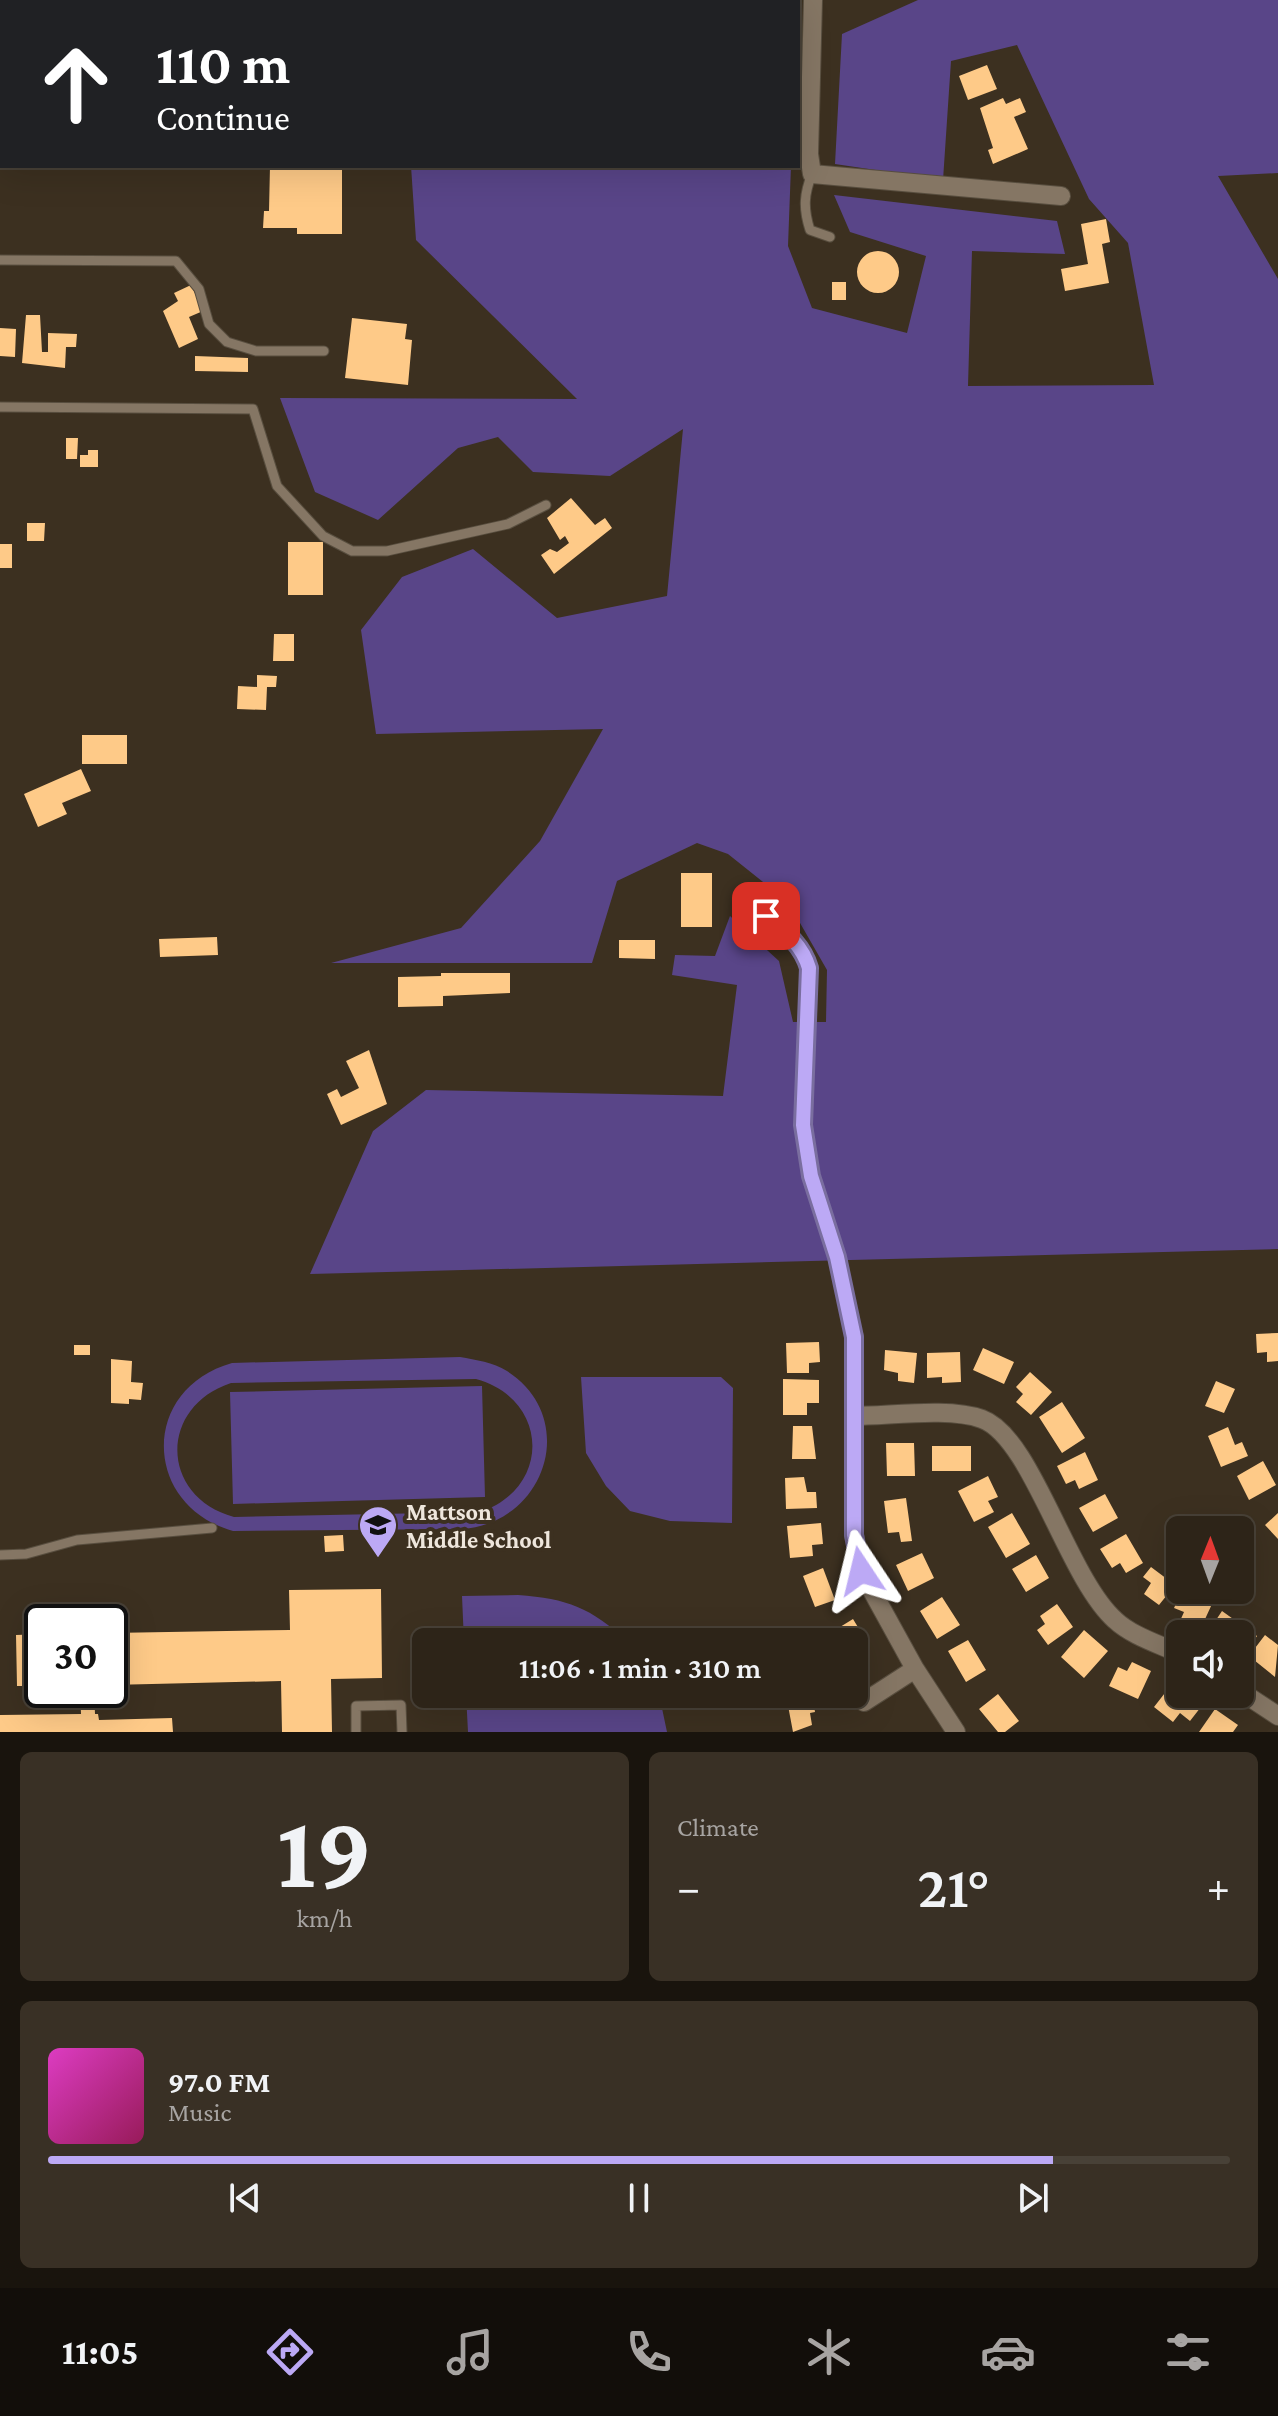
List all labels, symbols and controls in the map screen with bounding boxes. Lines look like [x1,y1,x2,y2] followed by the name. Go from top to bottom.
[24,32,128,136] icon: ahead
[156,33,290,95] text: 110 m
[156,98,290,138] text: Continue
[732,882,800,950] pin
[744,894,788,938] icon: arrive
[406,1498,551,1553] place label: Mattson Middle School
[357,1504,399,1559] school or university icon: Mattson Middle School
[1166,1516,1254,1604] north arrow
[1166,1516,1254,1708] map controls
[819,1529,903,1613] position arrow
[24,1604,128,1708] speed limit sign: 30
[1166,1620,1254,1708] button: sound
[519,1651,761,1684] text: 11:06 · 1 min · 310 m
[277,1794,372,1909] text: 19
[677,1813,759,1842] text: Climate
[917,1853,990,1920] text: 21°
[677,1863,700,1911] text: −
[1207,1863,1230,1911] text: +
[296,1904,353,1933] text: km/h
[168,2065,270,2098] text: 97.0 FM
[168,2098,231,2127] text: Music
[223,2176,267,2220] icon: previous
[617,2176,661,2220] icon: pause
[1011,2176,1055,2220] icon: next
[262,2324,318,2380] icon: directions
[442,2324,498,2380] icon: music
[621,2324,677,2380] icon: phone
[801,2324,857,2380] icon: climate
[980,2324,1036,2380] icon: car
[1160,2324,1216,2380] icon: filters
[62,2332,138,2372] text: 11:05

